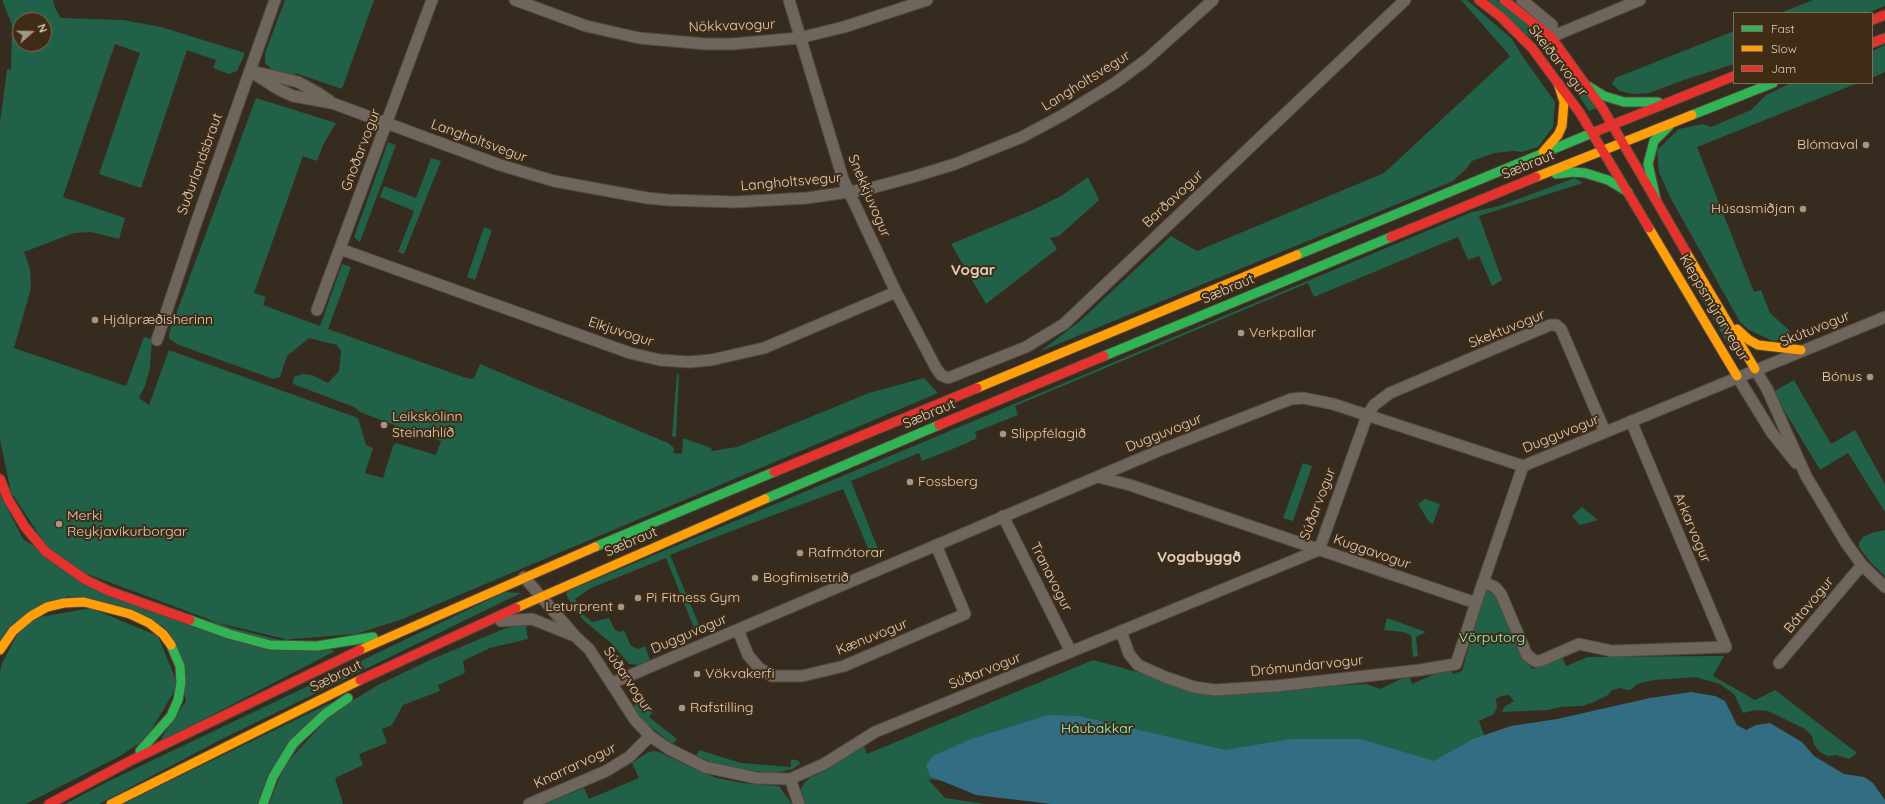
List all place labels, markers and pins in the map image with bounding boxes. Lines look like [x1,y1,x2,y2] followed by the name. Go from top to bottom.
[1797,137,1858,153] place label: Blómaval
[1861,140,1871,150] marker: Blómaval
[1711,201,1795,217] place label: Húsasmiðjan
[1798,204,1808,214] marker: Húsasmiðjan
[103,312,213,328] place label: Hjálpræðisherinn
[90,315,100,325] marker: Hjálpræðisherinn
[1249,325,1316,341] place label: Verkpallar
[1236,328,1246,338] marker: Verkpallar
[1822,369,1862,385] place label: Bónus
[1865,372,1875,382] marker: Bónus
[392,409,463,442] place label: Leikskólinn Steinahlíð
[379,420,389,430] marker: Leikskólinn Steinahlíð
[1011,426,1086,442] place label: Slippfélagið
[998,429,1008,439] marker: Slippfélagið
[918,474,978,490] place label: Fossberg
[905,477,915,487] marker: Fossberg
[67,508,187,540] place label: Merki Reykjavíkurborgar
[54,519,64,529] marker: Merki Reykjavíkurborgar
[808,545,884,561] place label: Rafmótorar
[795,548,805,558] marker: Rafmótorar
[763,570,849,586] place label: Bogfimisetrið
[750,573,760,583] marker: Bogfimisetrið
[646,590,740,606] place label: Pi Fitness Gym
[633,593,643,603] marker: Pi Fitness Gym
[545,599,613,615] place label: Leturprent
[616,602,626,612] marker: Leturprent
[705,666,775,682] place label: Vökvakerfi
[692,669,702,679] marker: Vökvakerfi
[690,700,754,716] place label: Rafstilling
[677,703,687,713] marker: Rafstilling

